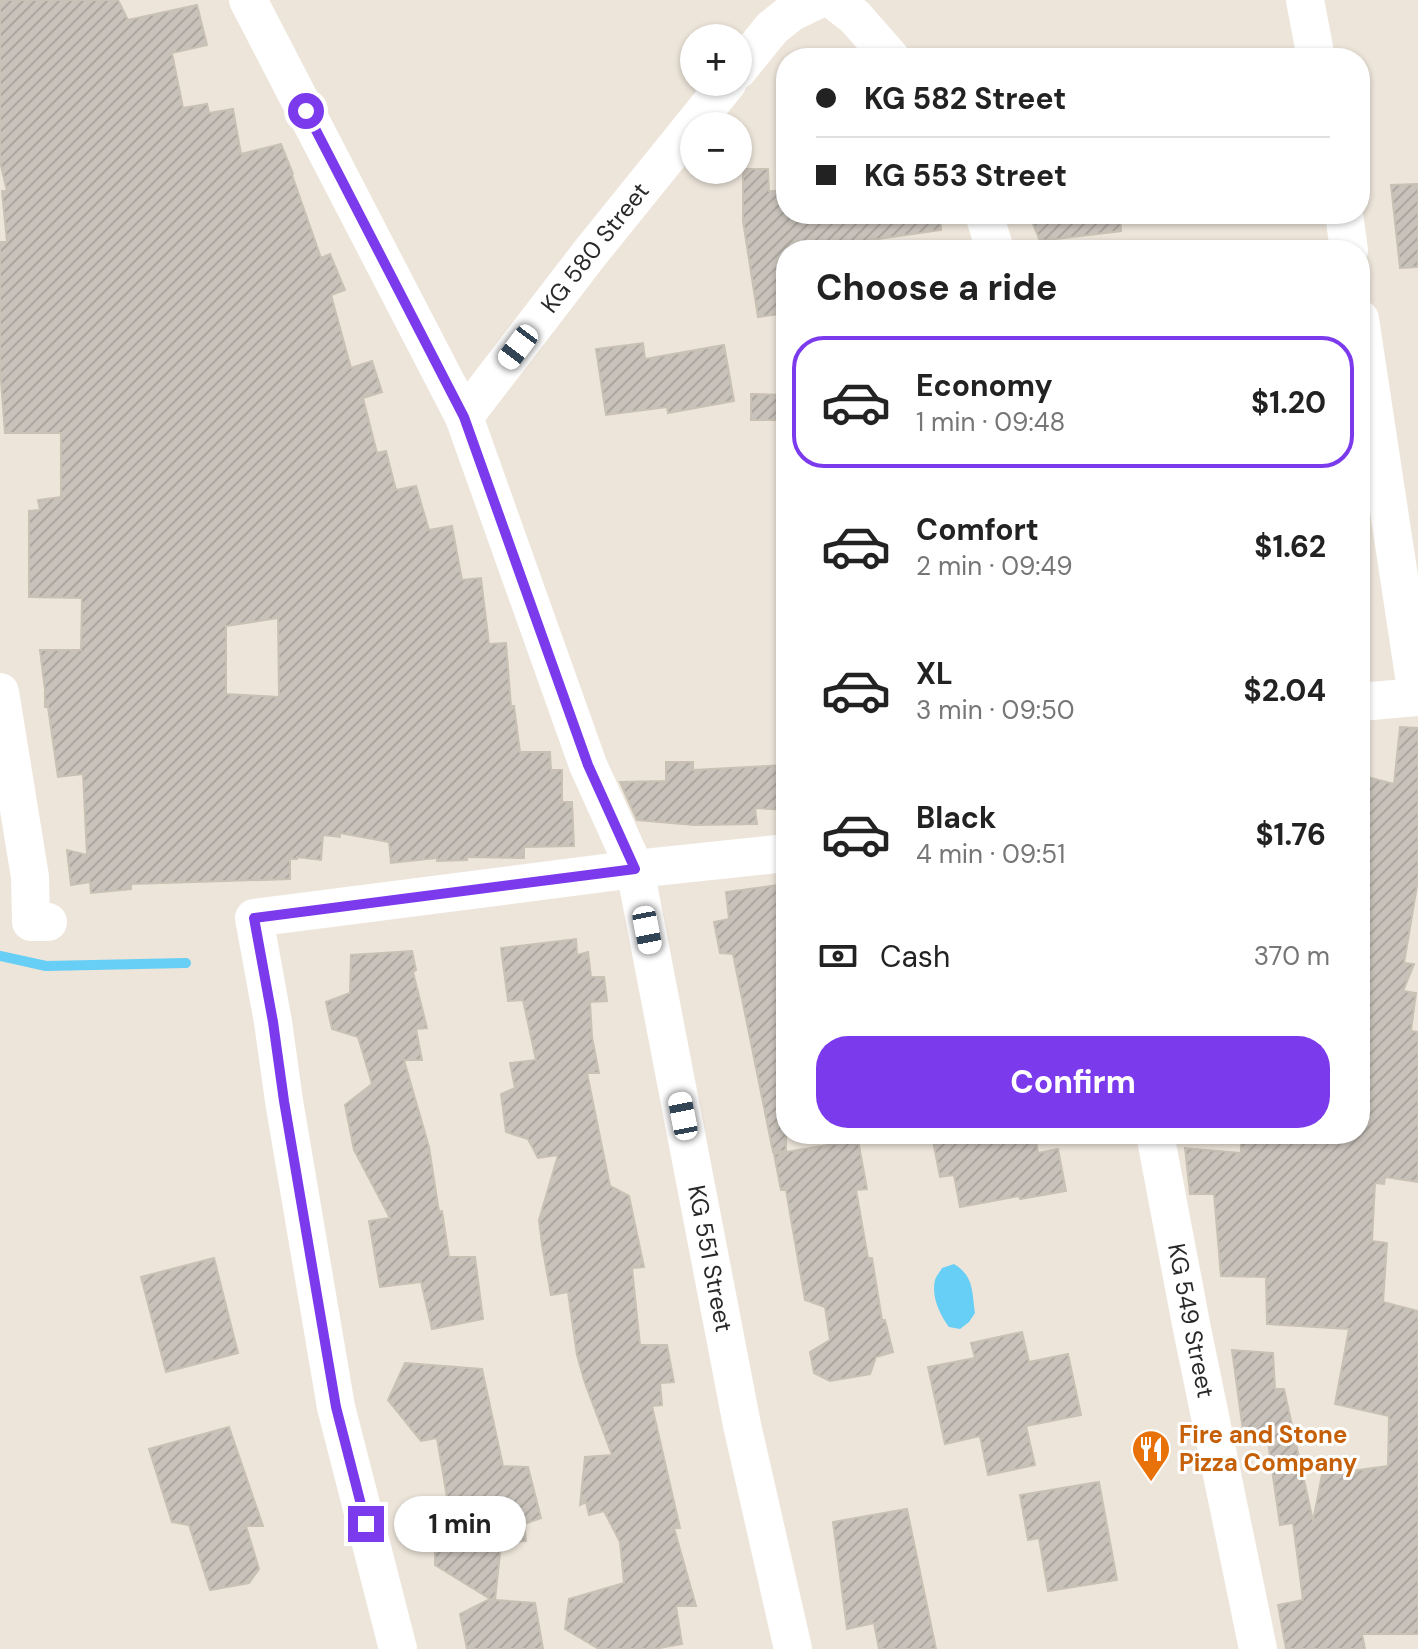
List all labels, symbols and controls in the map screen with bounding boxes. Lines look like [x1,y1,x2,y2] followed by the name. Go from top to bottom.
[680,24,752,184] map controls
[680,24,752,96] button: +
[864,79,1066,118] text: KG 582 Street
[288,93,324,129] route start
[680,112,752,184] button: −
[864,156,1067,195] text: KG 553 Street
[534,176,656,319] street label: KG 580 Street
[816,264,1057,311] text: Choose a ride
[494,321,542,373] car
[820,366,892,438] icon: car
[916,366,1053,405] text: Economy
[1251,383,1326,422] text: $1.20
[916,405,1065,439] text: 1 min · 09:48
[820,510,892,582] icon: car
[916,510,1039,549] text: Comfort
[1254,527,1326,566] text: $1.62
[916,549,1073,583] text: 2 min · 09:49
[820,654,892,726] icon: car
[916,654,953,693] text: XL
[1244,671,1326,710] text: $2.04
[916,693,1075,727] text: 3 min · 09:50
[820,798,892,870] icon: car
[916,798,996,837] text: Black
[1255,815,1326,854] text: $1.76
[916,837,1065,871] text: 4 min · 09:51
[631,904,663,956] car
[816,934,860,978] icon: cash
[880,937,950,976] text: Cash
[1254,939,1330,973] text: 370 m
[816,1036,1330,1128] button: Confirm
[667,1090,699,1142] car
[681,1183,740,1335] street label: KG 551 Street
[1161,1241,1222,1400] street label: KG 549 Street
[1179,1419,1358,1478] place label: Fire and Stone Pizza Company
[1130,1428,1172,1483] restaurant icon: Fire and Stone Pizza Company
[394,1496,526,1552] callout: 1 min
[348,1506,384,1542] route end
[428,1507,492,1541] text: 1 min

